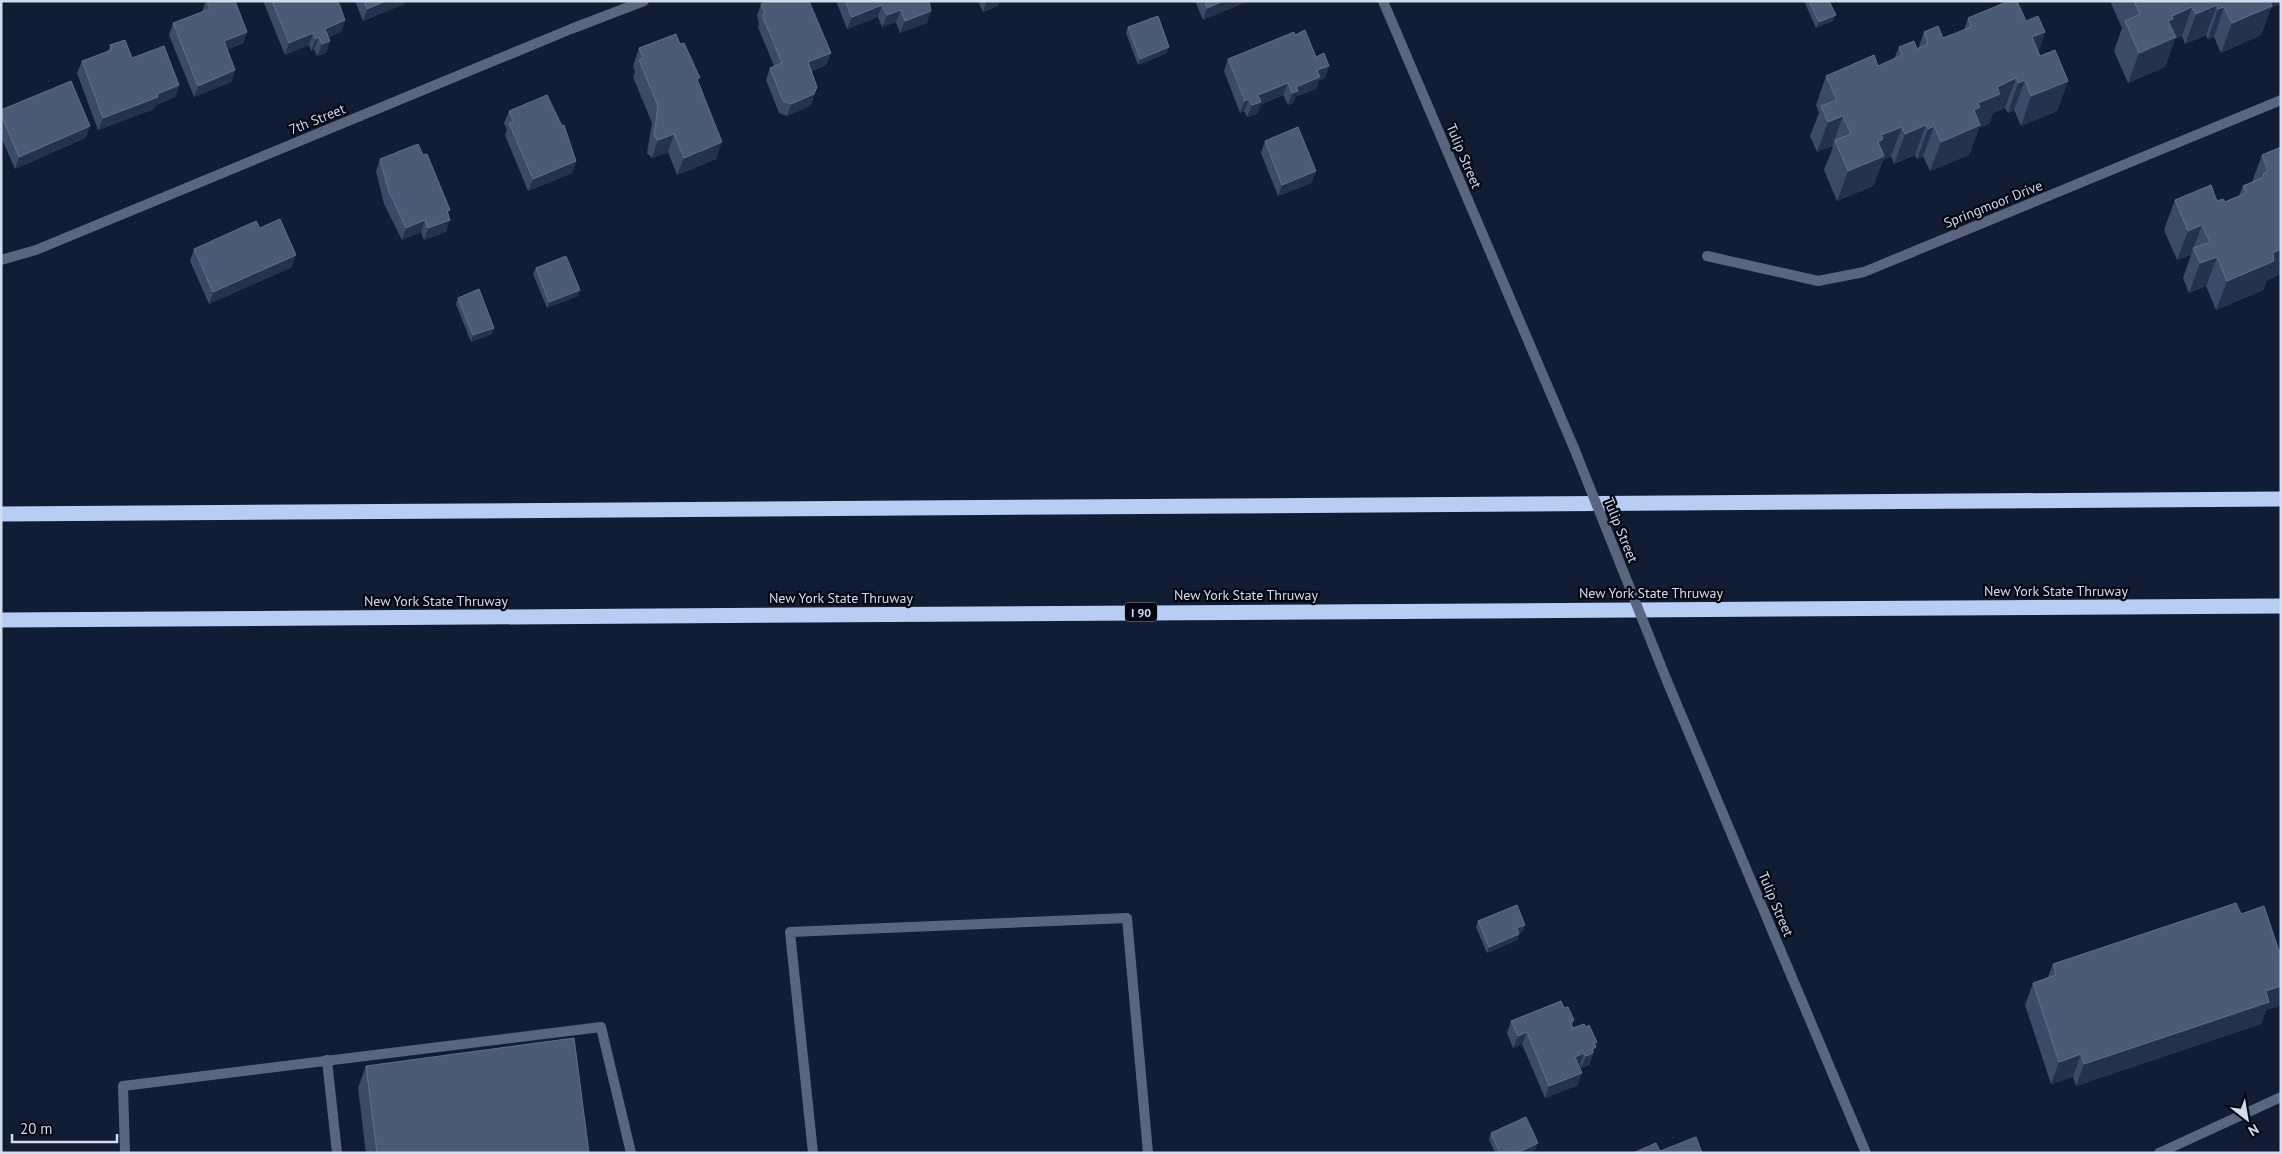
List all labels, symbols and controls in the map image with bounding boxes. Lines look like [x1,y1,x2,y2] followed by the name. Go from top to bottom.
[286,99,348,138] street label: 7th Street
[1442,121,1486,191] street label: Tulip Street
[1941,176,2045,232] street label: Springmoor Drive
[1600,495,1642,565] street label: Tulip Street
[1984,582,2129,600] street label: New York State Thruway
[1579,584,1724,602] street label: New York State Thruway
[1174,586,1319,604] street label: New York State Thruway
[769,589,914,607] street label: New York State Thruway
[364,592,509,610] street label: New York State Thruway
[1125,602,1157,622] road number: I 90
[1754,869,1798,939] street label: Tulip Street
[2222,1094,2272,1144] north arrow
[12,1112,118,1144] scale bar
[20,1119,53,1138] text: 20 m
[2245,1120,2262,1140] text: N

